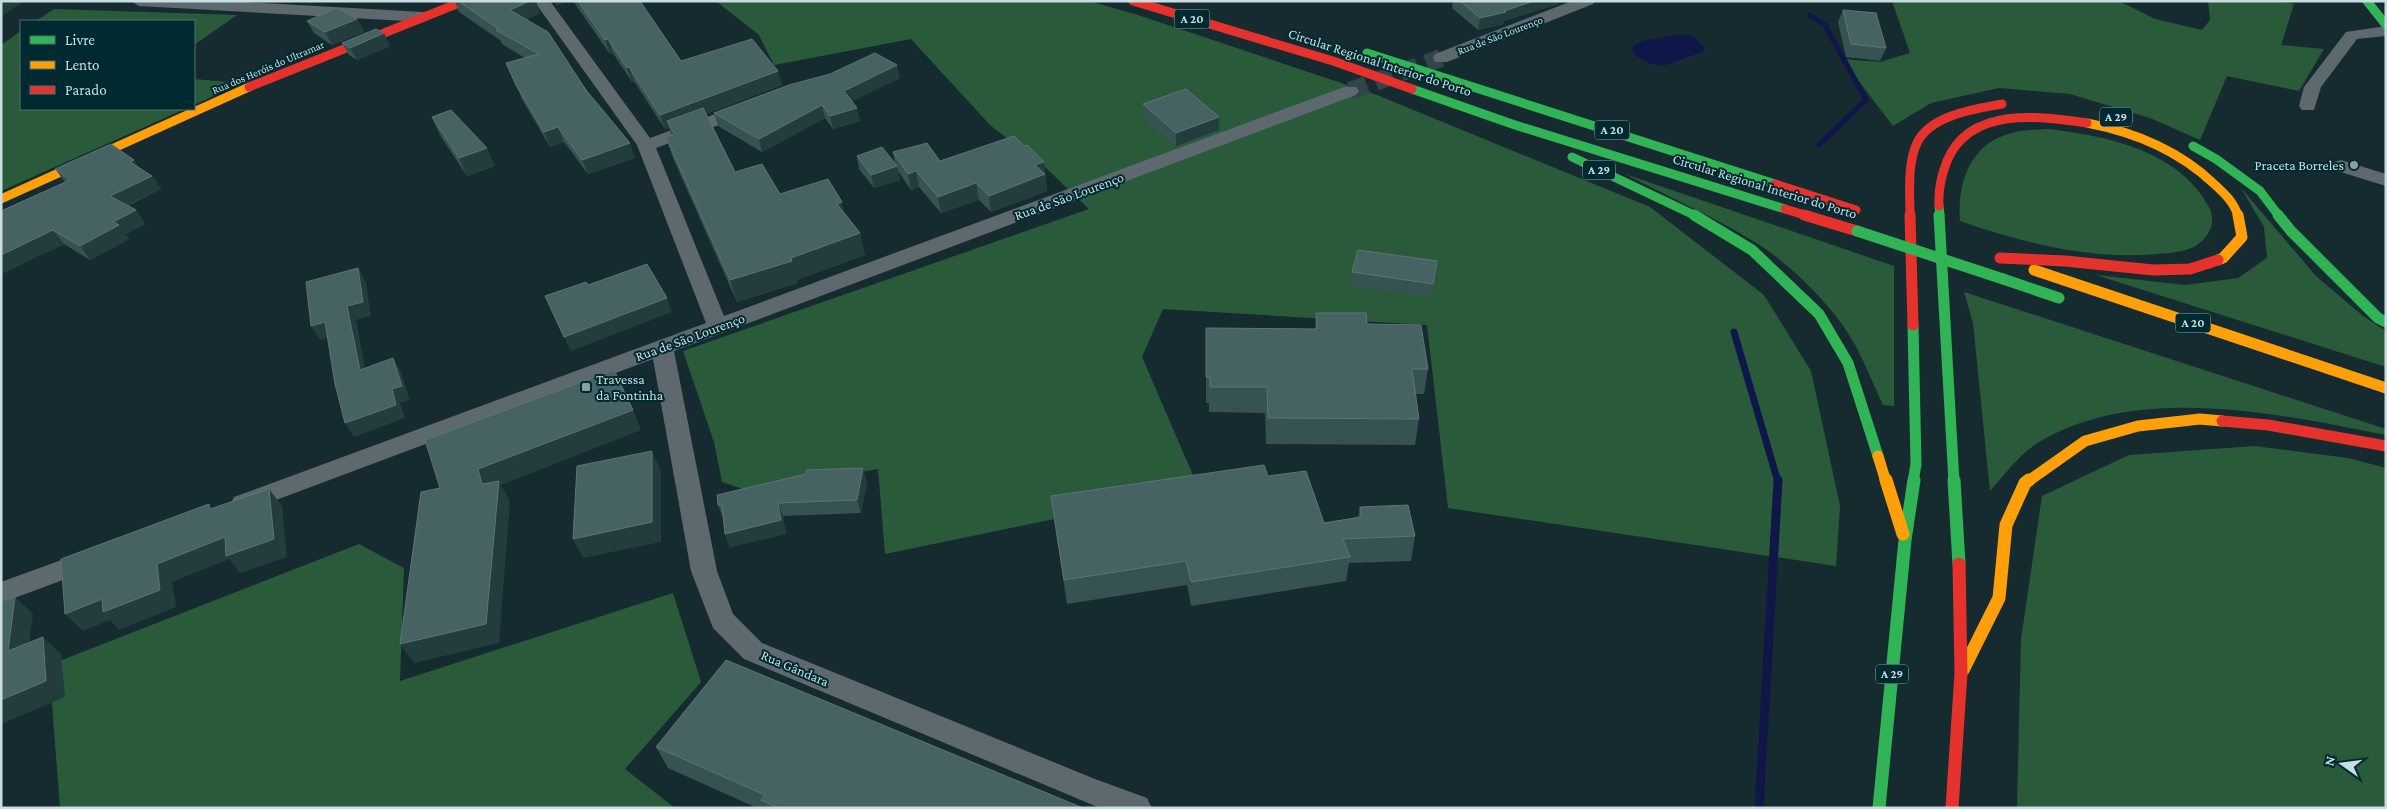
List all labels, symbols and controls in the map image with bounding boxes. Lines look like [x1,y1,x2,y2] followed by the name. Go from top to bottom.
[1174,10,1210,28] road number: A 20
[1456,13,1545,58] street label: Rua de São Lourenço
[20,20,195,110] legend
[1286,25,1474,99] street label: Circular Regional Interior do Porto
[65,32,95,48] text: Livre
[210,38,326,96] street label: Rua dos Heróis do Ultramar
[65,57,99,73] text: Lento
[65,82,107,98] text: Parado
[2100,108,2132,126] road number: A 29
[1594,120,1630,140] road number: A 20
[1671,150,1859,222] street label: Circular Regional Interior do Porto
[2254,157,2344,173] place label: Praceta Borreles
[2348,159,2360,171] marker: Praceta Borreles
[1583,160,1615,180] road number: A 29
[1012,169,1126,223] street label: Rua de São Lourenço
[633,310,747,364] street label: Rua de São Lourenço
[2176,314,2210,332] road number: A 20
[596,371,664,403] place label: Travessa da Fontinha
[580,381,592,393] marker: Travessa da Fontinha
[759,647,832,690] street label: Rua Gândara
[1876,664,1908,684] road number: A 29
[2317,739,2367,789] north arrow
[2320,754,2338,767] text: N

